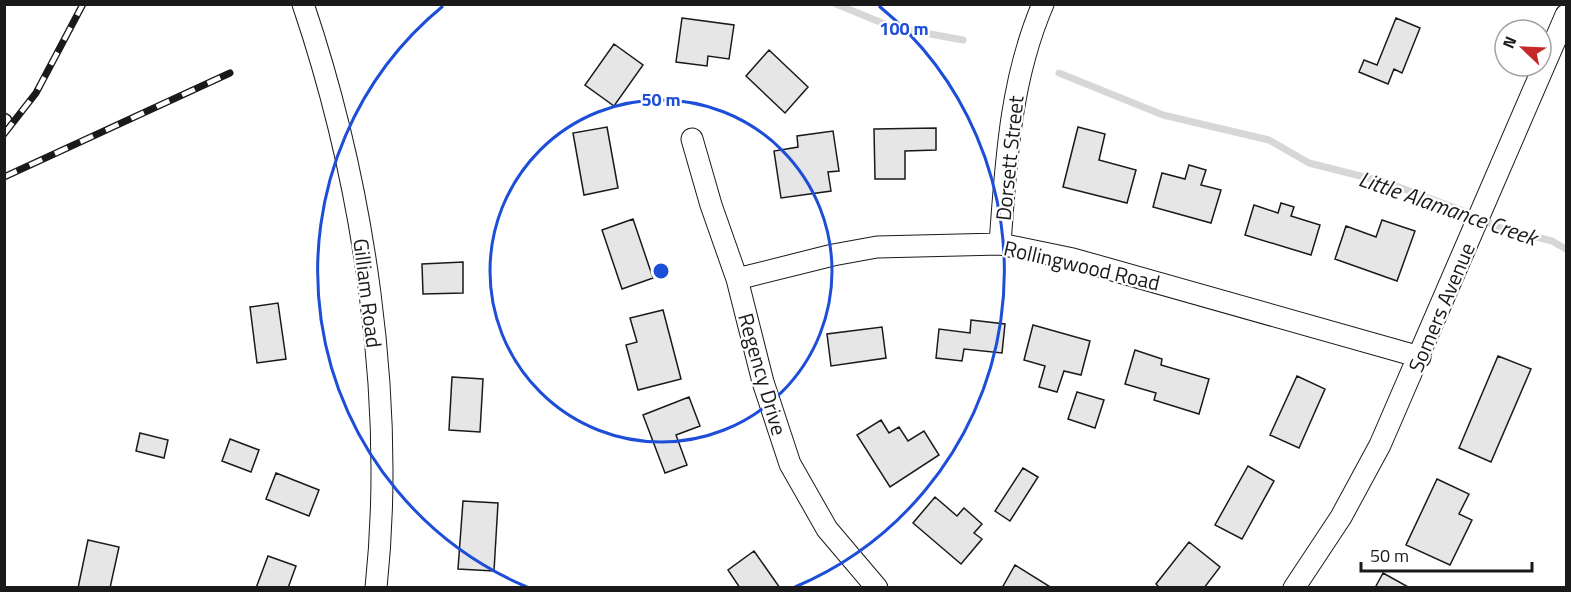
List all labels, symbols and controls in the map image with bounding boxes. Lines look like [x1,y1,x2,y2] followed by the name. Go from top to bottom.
[879,15,929,42] text: 100 m
[1493,18,1553,78] north arrow
[1496,32,1522,52] text: N
[641,86,681,113] text: 50 m
[987,93,1032,222] street label: Dorsett Street
[1354,162,1544,255] water label: Little Alamance Creek
[1001,231,1163,299] street label: Rollingwood Road
[345,236,391,350] street label: Gilliam Road
[1399,237,1483,377] street label: Somers Avenue
[651,261,671,281] centre of rings
[730,309,796,439] street label: Regency Drive
[1361,535,1532,573] scale bar
[1370,542,1409,569] text: 50 m

